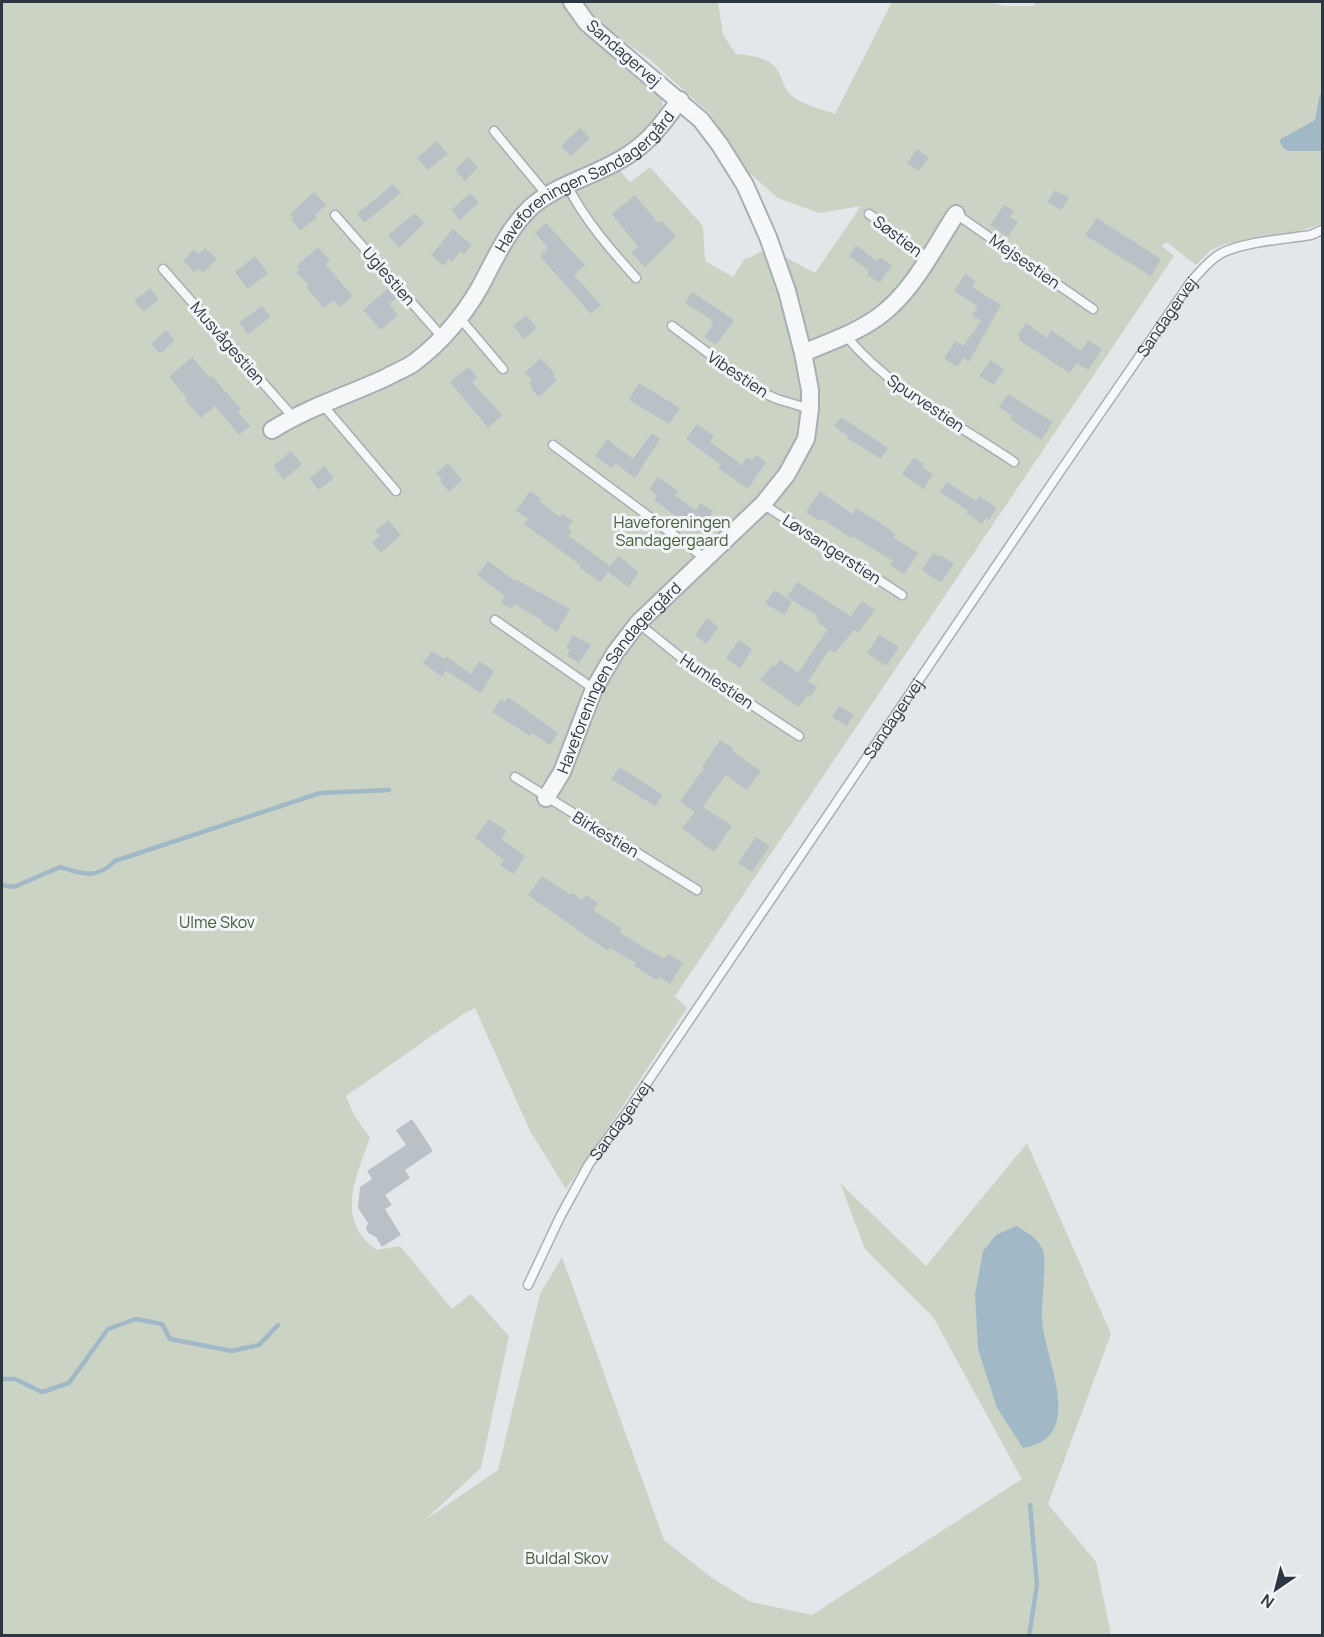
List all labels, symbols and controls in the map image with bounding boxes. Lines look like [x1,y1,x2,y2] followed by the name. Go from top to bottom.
[582,14,666,92] street label: Sandagervej
[490,106,679,256] street label: Haveforeningen Sandagergård
[869,210,927,262] street label: Søstien
[985,229,1065,293] street label: Mejsestien
[357,242,421,310] street label: Uglestien
[1131,272,1202,361] street label: Sandagervej
[186,297,270,389] street label: Musvågestien
[703,346,773,402] street label: Vibestien
[883,369,969,437] street label: Spurvestien
[778,509,886,589] street label: Løvsangerstien
[613,511,731,551] park label: Haveforeningen Sandagergaard
[551,577,686,777] street label: Haveforeningen Sandagergård
[676,648,758,714] street label: Humlestien
[858,674,928,763] street label: Sandagervej
[569,806,643,862] street label: Birkestien
[179,911,255,933] park label: Ulme Skov
[584,1077,656,1165] street label: Sandagervej
[525,1547,609,1569] park label: Buldal Skov
[1246,1559,1306,1619] north arrow
[1256,1589,1278,1614] text: N

